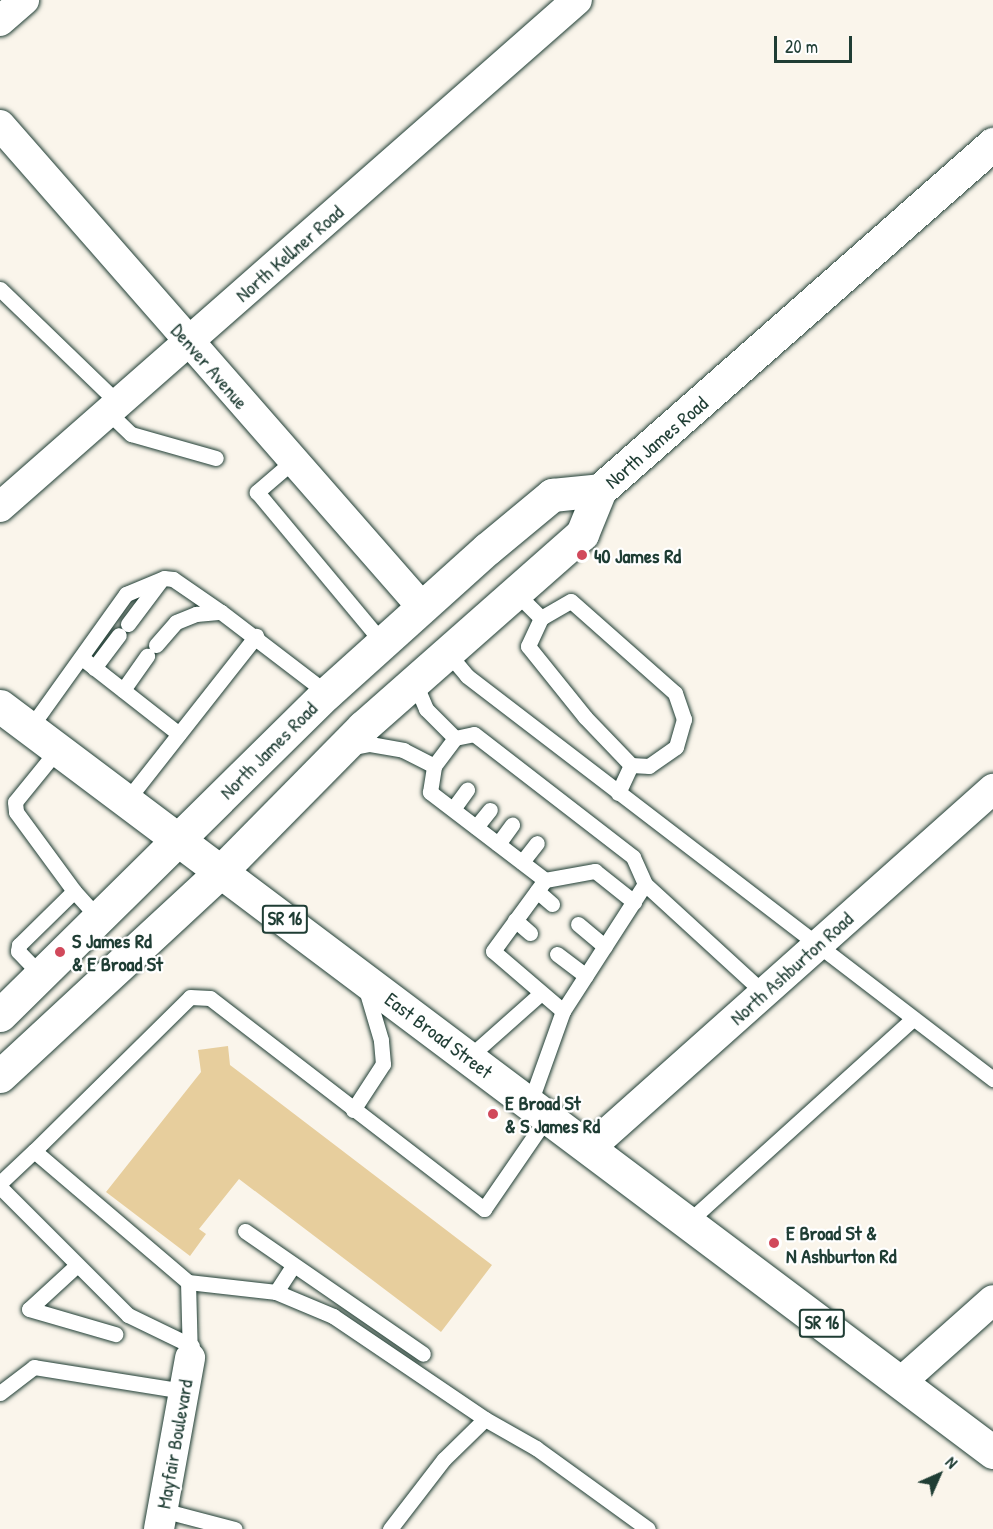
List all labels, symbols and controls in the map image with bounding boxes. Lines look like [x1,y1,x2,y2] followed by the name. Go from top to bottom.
[777,24,855,62] scale bar
[785,34,818,59] text: 20 m
[230,200,348,306] street label: North Kellner Road
[166,318,254,414] street label: Denver Avenue
[600,391,712,493] street label: North James Road
[594,543,681,567] place label: 40 James Rd
[575,548,589,562] marker: 40 James Rd
[214,696,322,804] street label: North James Road
[261,904,309,934] road number: SR 16
[724,906,858,1030] street label: North Ashburton Road
[72,928,163,975] place label: S James Rd & E Broad St
[53,945,67,959] marker: S James Rd & E Broad St
[380,987,498,1083] street label: East Broad Street
[505,1090,600,1137] place label: E Broad St & S James Rd
[486,1107,500,1121] marker: E Broad St & S James Rd
[786,1220,896,1267] place label: E Broad St & N Ashburton Rd
[767,1236,781,1250] marker: E Broad St & N Ashburton Rd
[798,1308,846,1338] road number: SR 16
[151,1378,197,1510] street label: Mayfair Boulevard
[909,1445,969,1505] north arrow
[941,1451,963,1473] text: N

